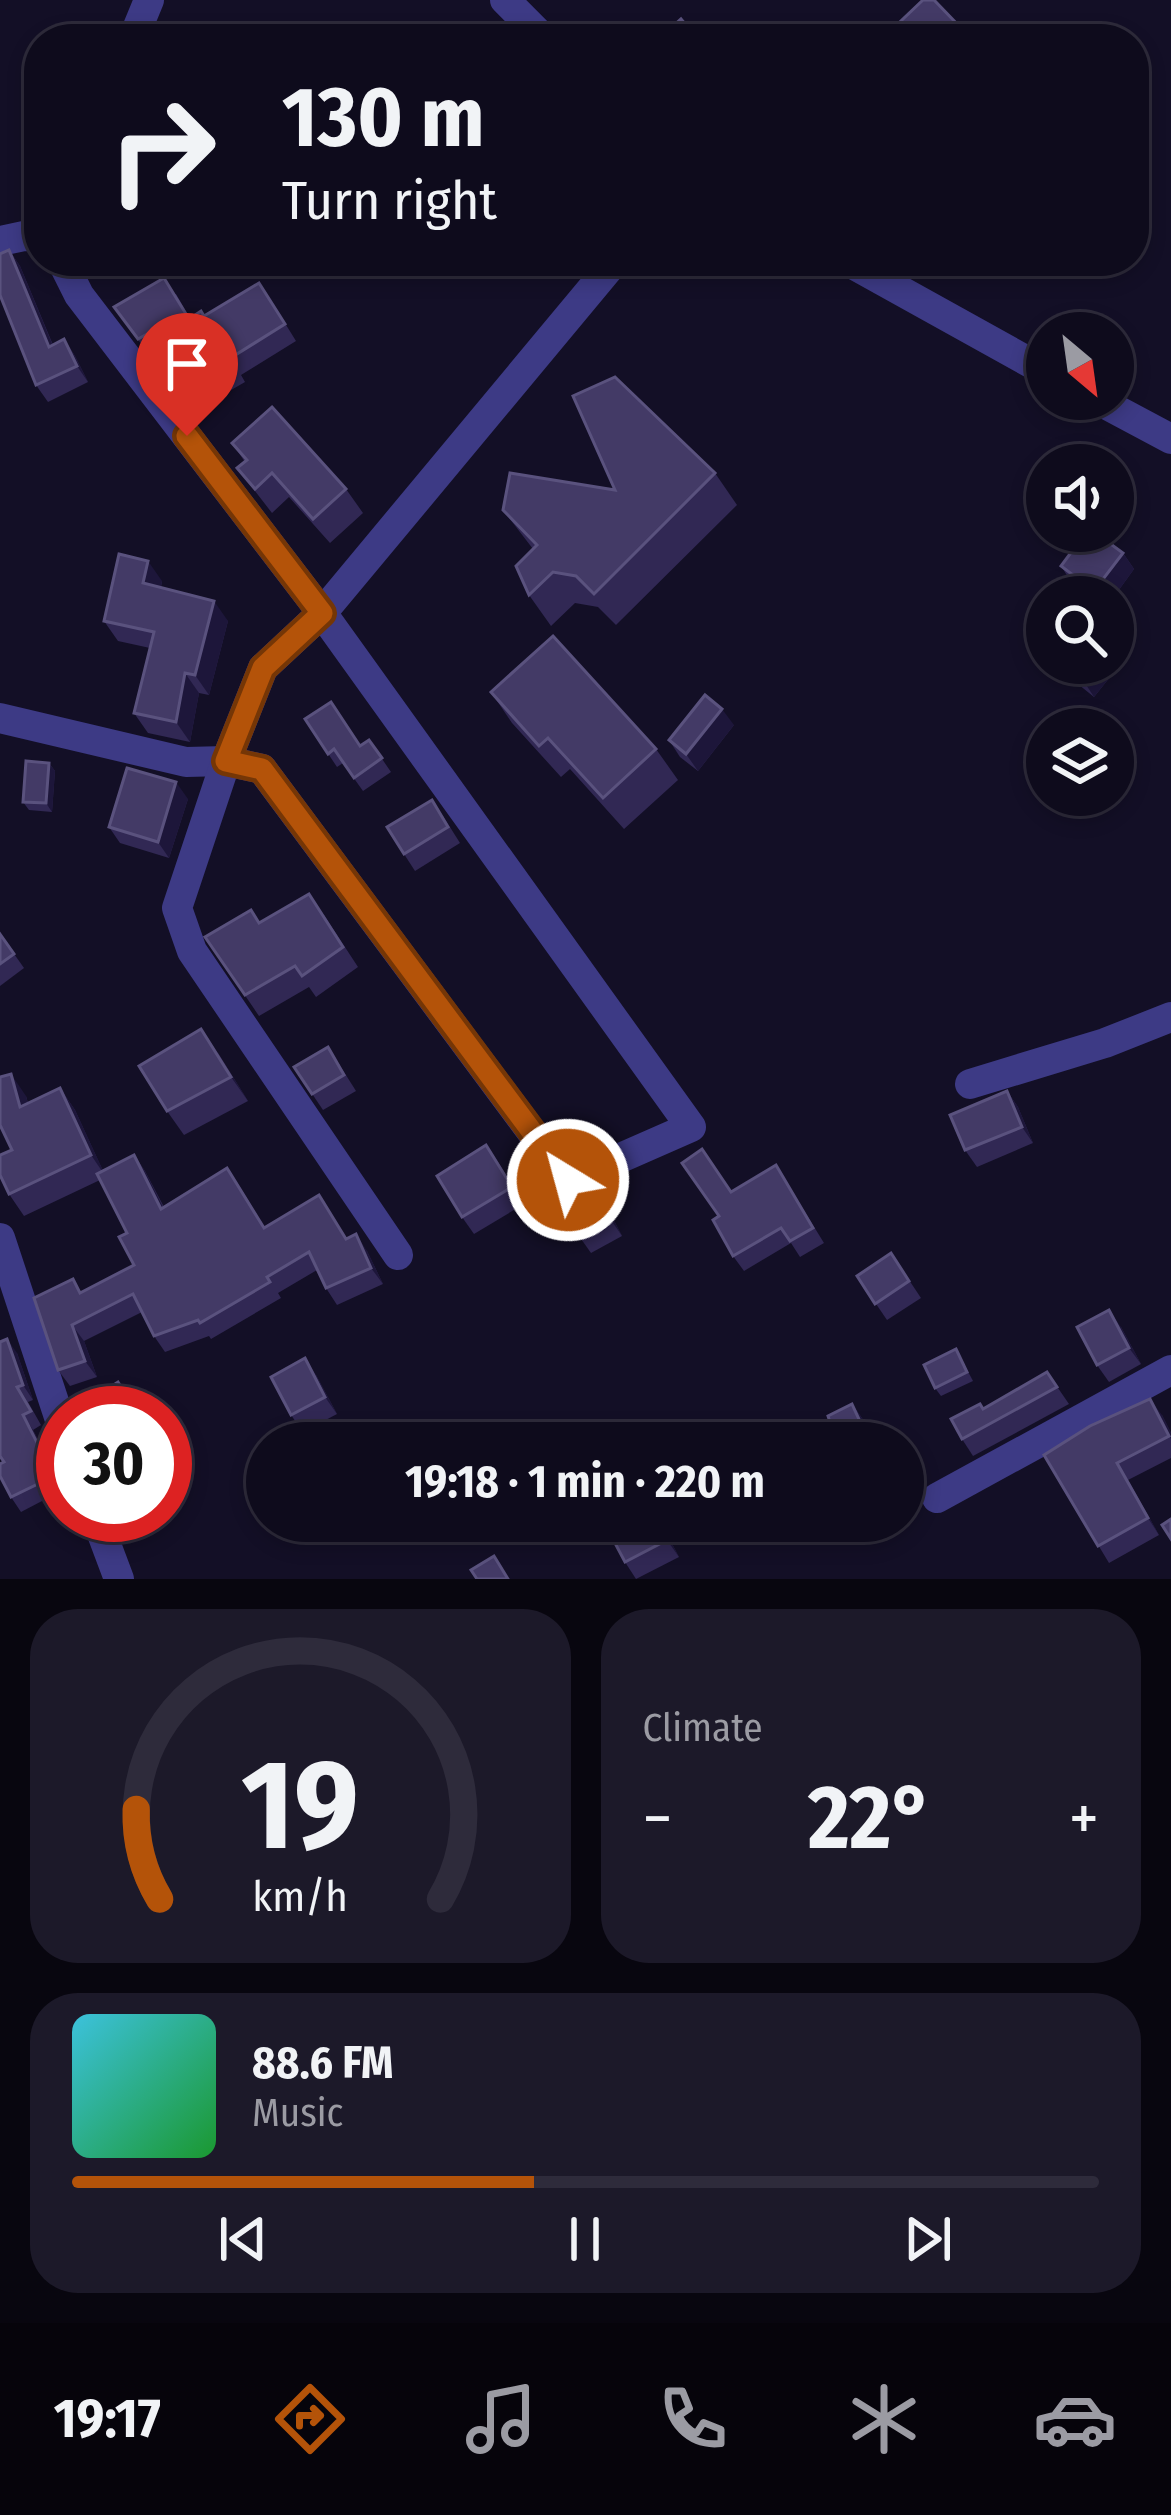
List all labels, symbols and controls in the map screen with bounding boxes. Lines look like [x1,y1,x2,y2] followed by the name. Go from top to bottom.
[282,67,485,168] text: 130 m
[84,72,240,228] icon: right
[282,169,497,233] text: Turn right
[1026,312,1134,420] north arrow
[1026,312,1134,816] map controls
[136,313,238,436] pin
[154,331,220,397] icon: arrive
[1026,444,1134,552] button: sound
[1026,576,1134,684] button: search
[1026,708,1134,816] button: layers
[505,1117,631,1243] position arrow
[36,1386,192,1542] speed limit sign: 30
[405,1455,765,1509] text: 19:18 · 1 min · 220 m
[643,1705,763,1751] text: Climate
[242,1731,359,1881] text: 19
[808,1764,933,1872] text: 22°
[643,1779,672,1858] text: −
[1069,1779,1099,1858] text: +
[252,1871,348,1922] text: km/h
[252,2036,393,2090] text: 88.6 FM
[252,2090,343,2136] text: Music
[210,2206,276,2272] icon: previous
[552,2206,618,2272] icon: pause
[895,2206,961,2272] icon: next
[268,2377,352,2461] icon: directions
[459,2377,543,2461] icon: music
[651,2377,735,2461] icon: phone
[842,2377,926,2461] icon: climate
[1033,2377,1117,2461] icon: car
[54,2387,161,2451] text: 19:17

